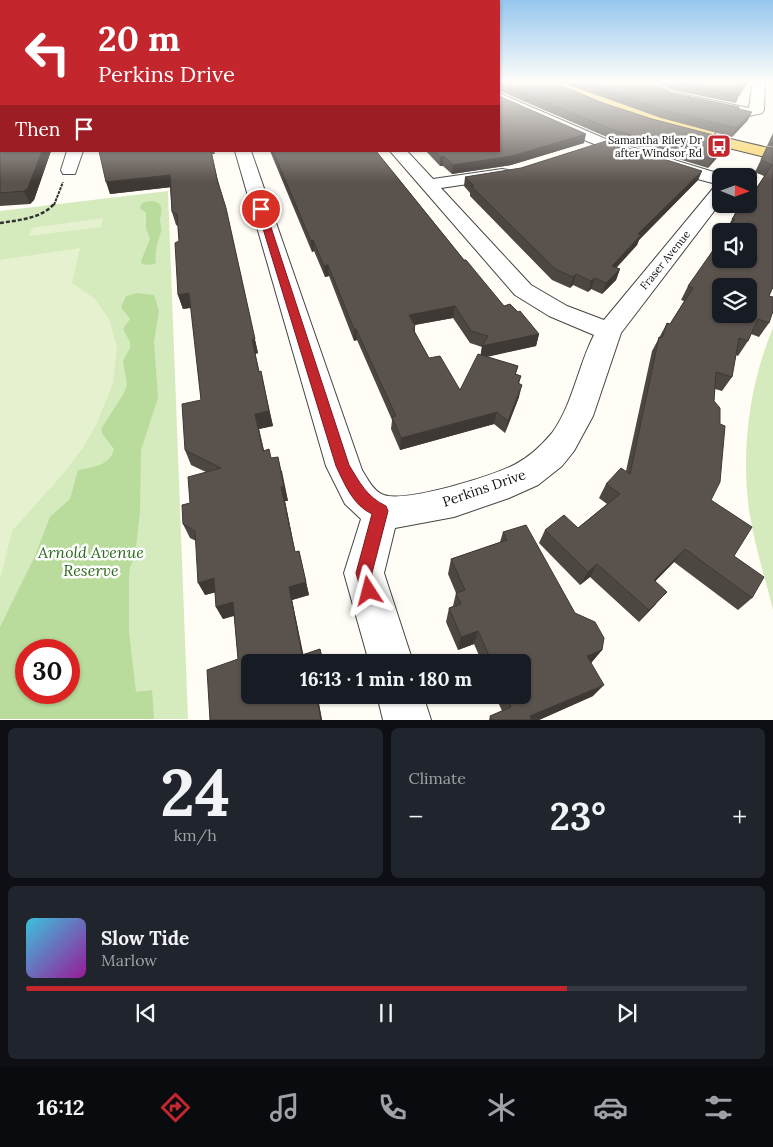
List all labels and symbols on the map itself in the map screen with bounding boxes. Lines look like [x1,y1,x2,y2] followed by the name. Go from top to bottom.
[608,133,702,160] place label: Samantha Riley Dr after Windsor Rd
[706,133,732,159] bus stop icon: Samantha Riley Dr after Windsor Rd
[712,168,758,212] north arrow
[240,188,282,230] pin
[637,227,693,293] street label: Fraser Avenue
[440,465,528,511] street label: Perkins Drive
[37,542,144,580] park label: Arnold Avenue Reserve
[342,564,394,616] position arrow
[15,639,80,704] speed limit sign: 30

